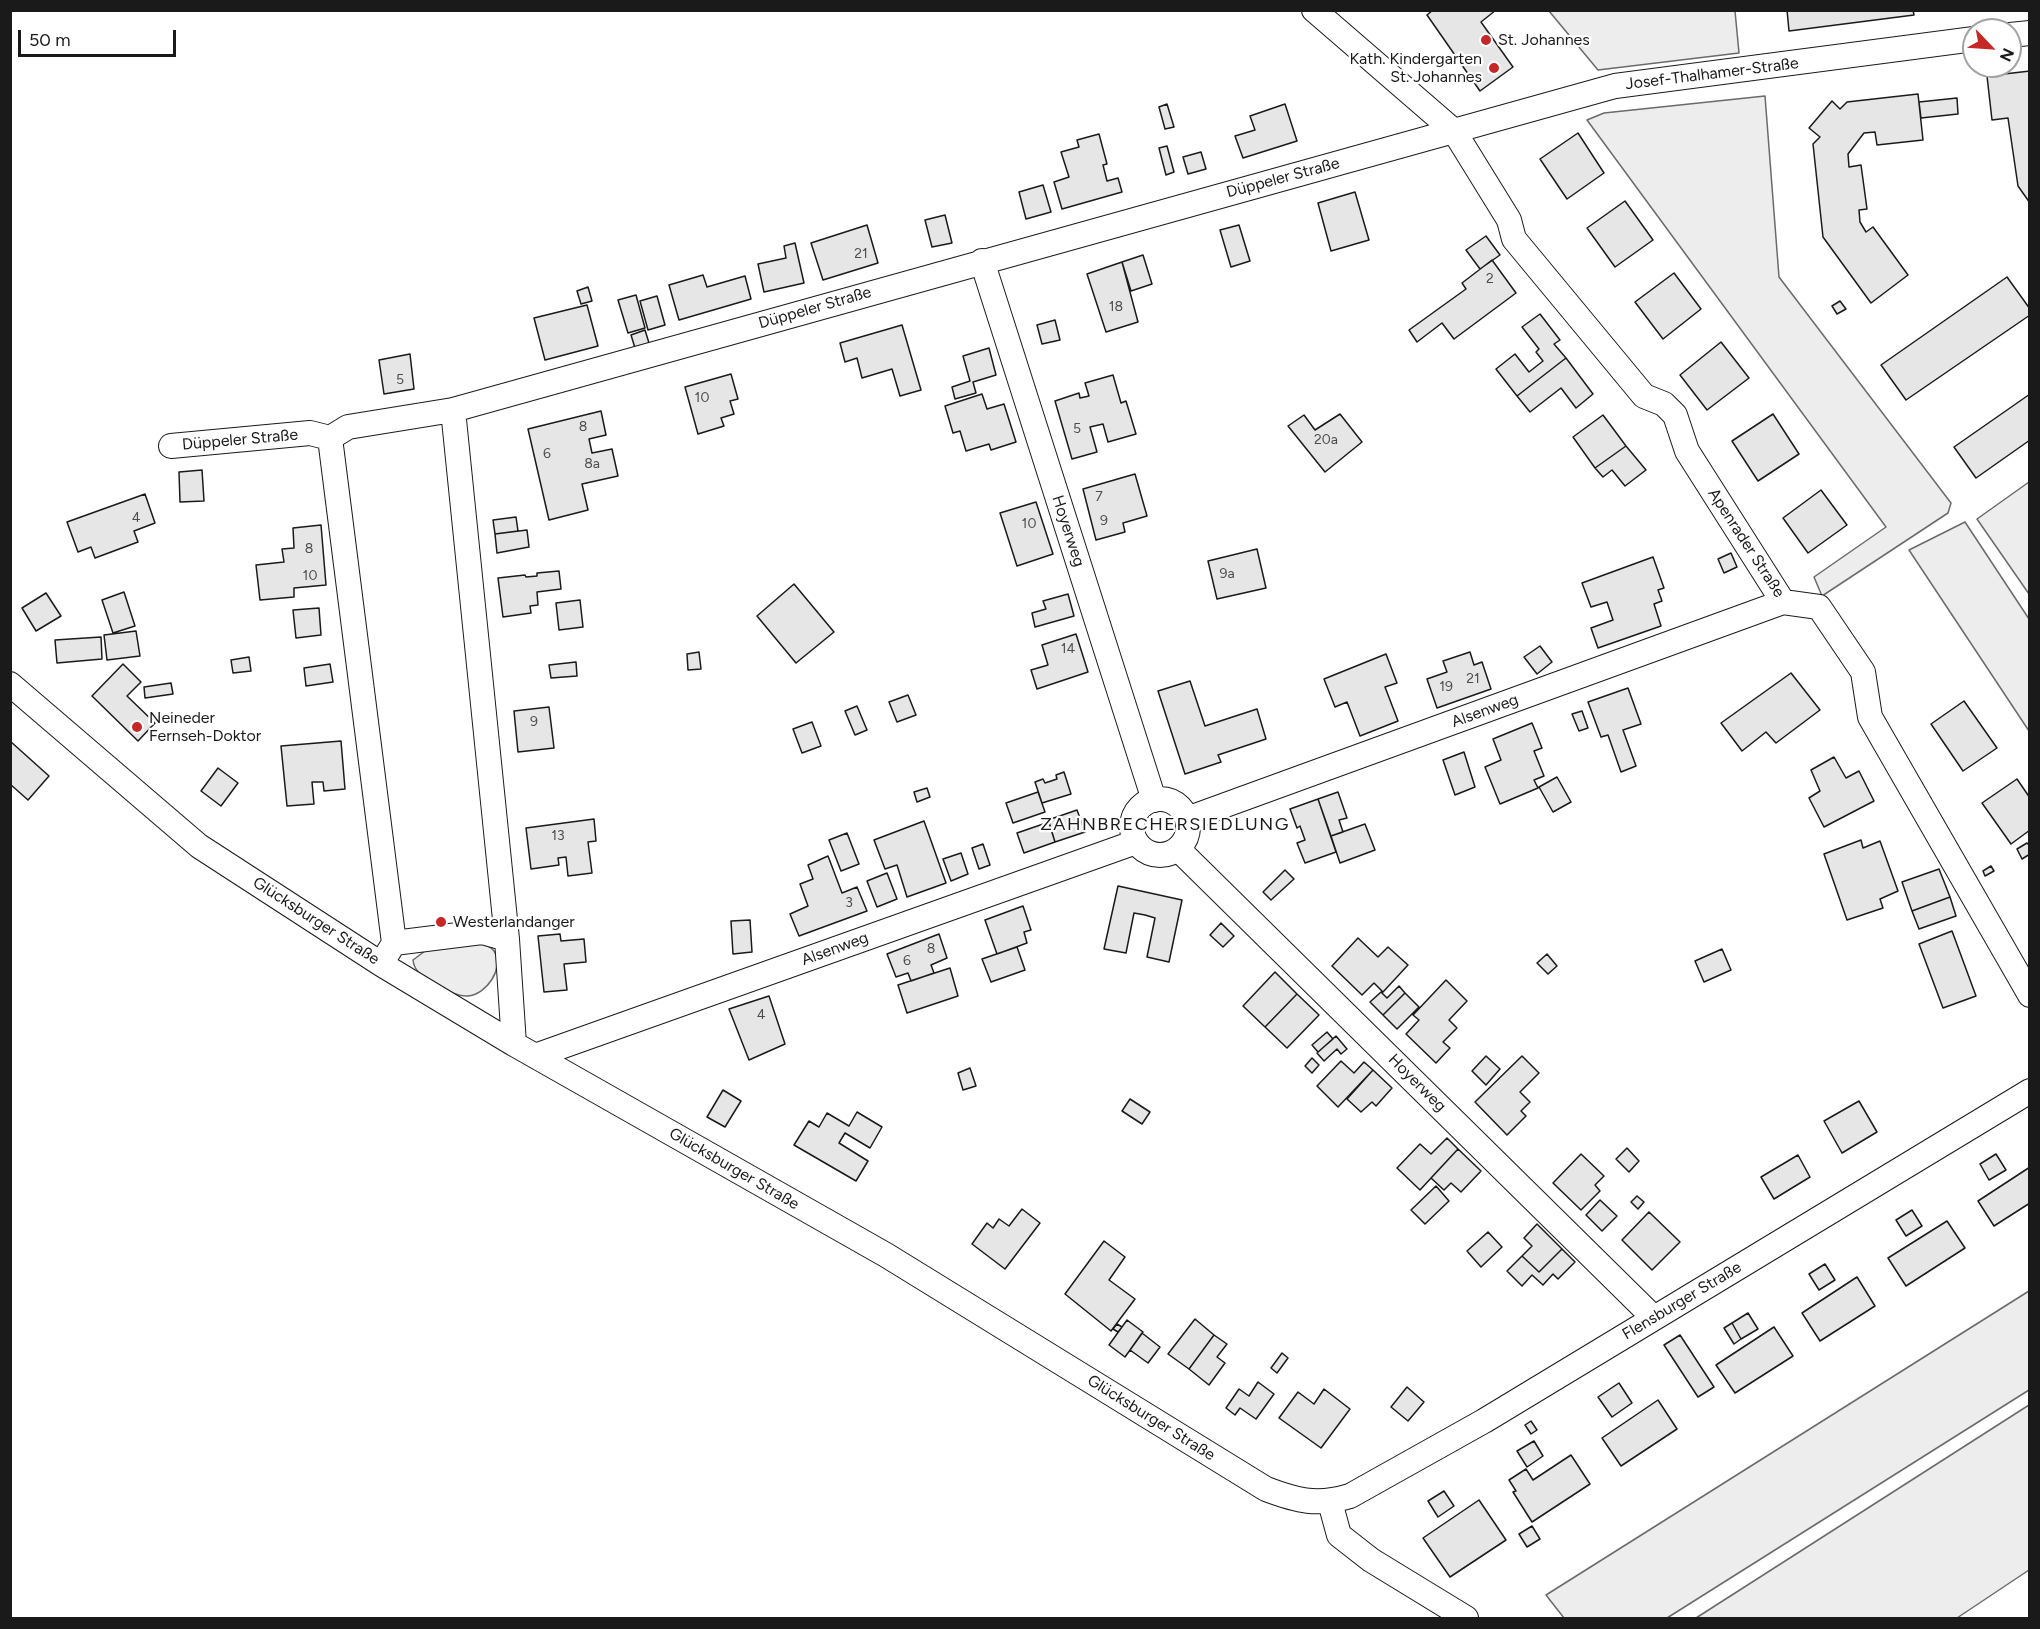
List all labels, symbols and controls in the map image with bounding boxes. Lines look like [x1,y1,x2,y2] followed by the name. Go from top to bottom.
[21,18,178,56] scale bar
[1962,18,2022,78] north arrow
[29,29,71,51] text: 50 m
[1498,30,1590,50] place label: St. Johannes
[1479,33,1493,47] marker: St. Johannes
[1996,45,2018,65] text: N
[1349,49,1482,87] place label: Kath. Kindergarten St. Johannes
[1624,54,1800,94] street label: Josef-Thalhamer-Straße
[1487,61,1501,75] marker: Kath. Kindergarten St. Johannes
[1224,154,1342,202] street label: Düppeler Straße
[854,246,868,262] house number: 21
[1486,271,1494,287] house number: 2
[756,283,874,333] street label: Düppeler Straße
[1109,299,1123,315] house number: 18
[396,372,404,388] house number: 5
[695,390,709,406] house number: 10
[579,419,587,435] house number: 8
[1073,421,1081,437] house number: 5
[181,425,299,455] street label: Düppeler Straße
[1314,432,1338,448] house number: 20a
[543,446,551,462] house number: 6
[584,456,600,472] house number: 8a
[1704,485,1788,601] street label: Apenrader Straße
[1095,489,1103,505] house number: 7
[1047,493,1089,569] street label: Hoyerweg
[132,510,140,526] house number: 4
[1100,513,1108,529] house number: 9
[1022,516,1036,532] house number: 10
[305,541,313,557] house number: 8
[1219,566,1235,582] house number: 9a
[303,568,317,584] house number: 10
[1061,641,1075,657] house number: 14
[1466,671,1480,687] house number: 21
[1439,679,1453,695] house number: 19
[1449,690,1521,732] street label: Alsenweg
[149,708,261,746] place label: Neineder Fernseh-Doktor
[530,714,538,730] house number: 9
[130,720,144,734] marker: Neineder Fernseh-Doktor
[1040,814,1290,836] district label: ZAHNBRECHERSIEDLUNG
[551,828,565,844] house number: 13
[249,873,383,969] street label: Glücksburger Straße
[845,895,853,911] house number: 3
[453,912,575,932] place label: Westerlandanger
[434,915,448,929] marker: Westerlandanger
[799,928,871,970] street label: Alsenweg
[927,941,935,957] house number: 8
[903,953,911,969] house number: 6
[757,1007,765,1023] house number: 4
[1384,1050,1450,1116] street label: Hoyerweg
[666,1124,802,1214] street label: Glücksburger Straße
[1619,1258,1745,1344] street label: Flensburger Straße
[1084,1371,1218,1465] street label: Glücksburger Straße

